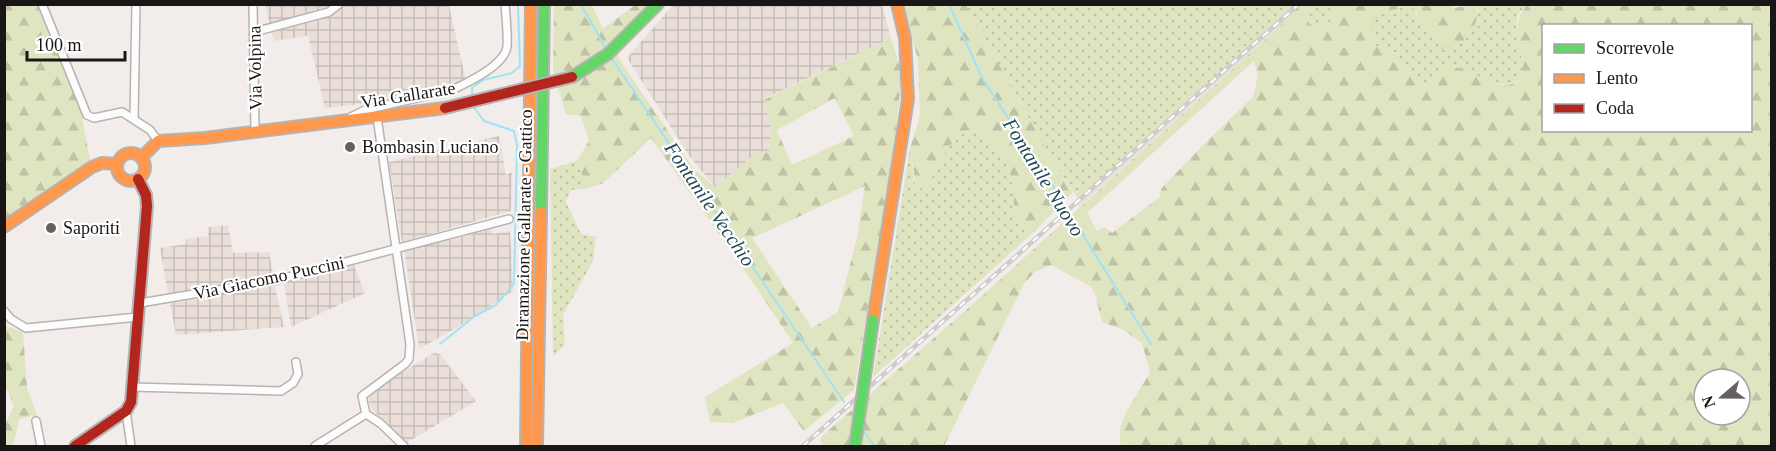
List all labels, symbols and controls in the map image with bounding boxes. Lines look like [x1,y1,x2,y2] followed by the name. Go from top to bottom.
[27,24,124,62] scale bar
[1542,24,1752,132] legend
[244,25,266,111] street label: Via Volpina
[36,35,82,55] text: 100 m
[1596,38,1674,58] text: Scorrevole
[1596,68,1638,88] text: Lento
[359,78,457,112] street label: Via Gallarate
[1596,98,1634,118] text: Coda
[512,109,536,341] street label: Diramazione Gallarate - Gattico
[998,113,1089,240] water label: Fontanile Nuovo
[362,137,498,157] place label: Bombasin Luciano
[660,137,760,270] water label: Fontanile Vecchio
[343,140,357,154] marker: Bombasin Luciano
[63,218,120,238] place label: Saporiti
[44,221,58,235] marker: Saporiti
[192,252,346,304] street label: Via Giacomo Puccini
[1692,367,1752,427] north arrow
[1698,393,1718,410] text: N

